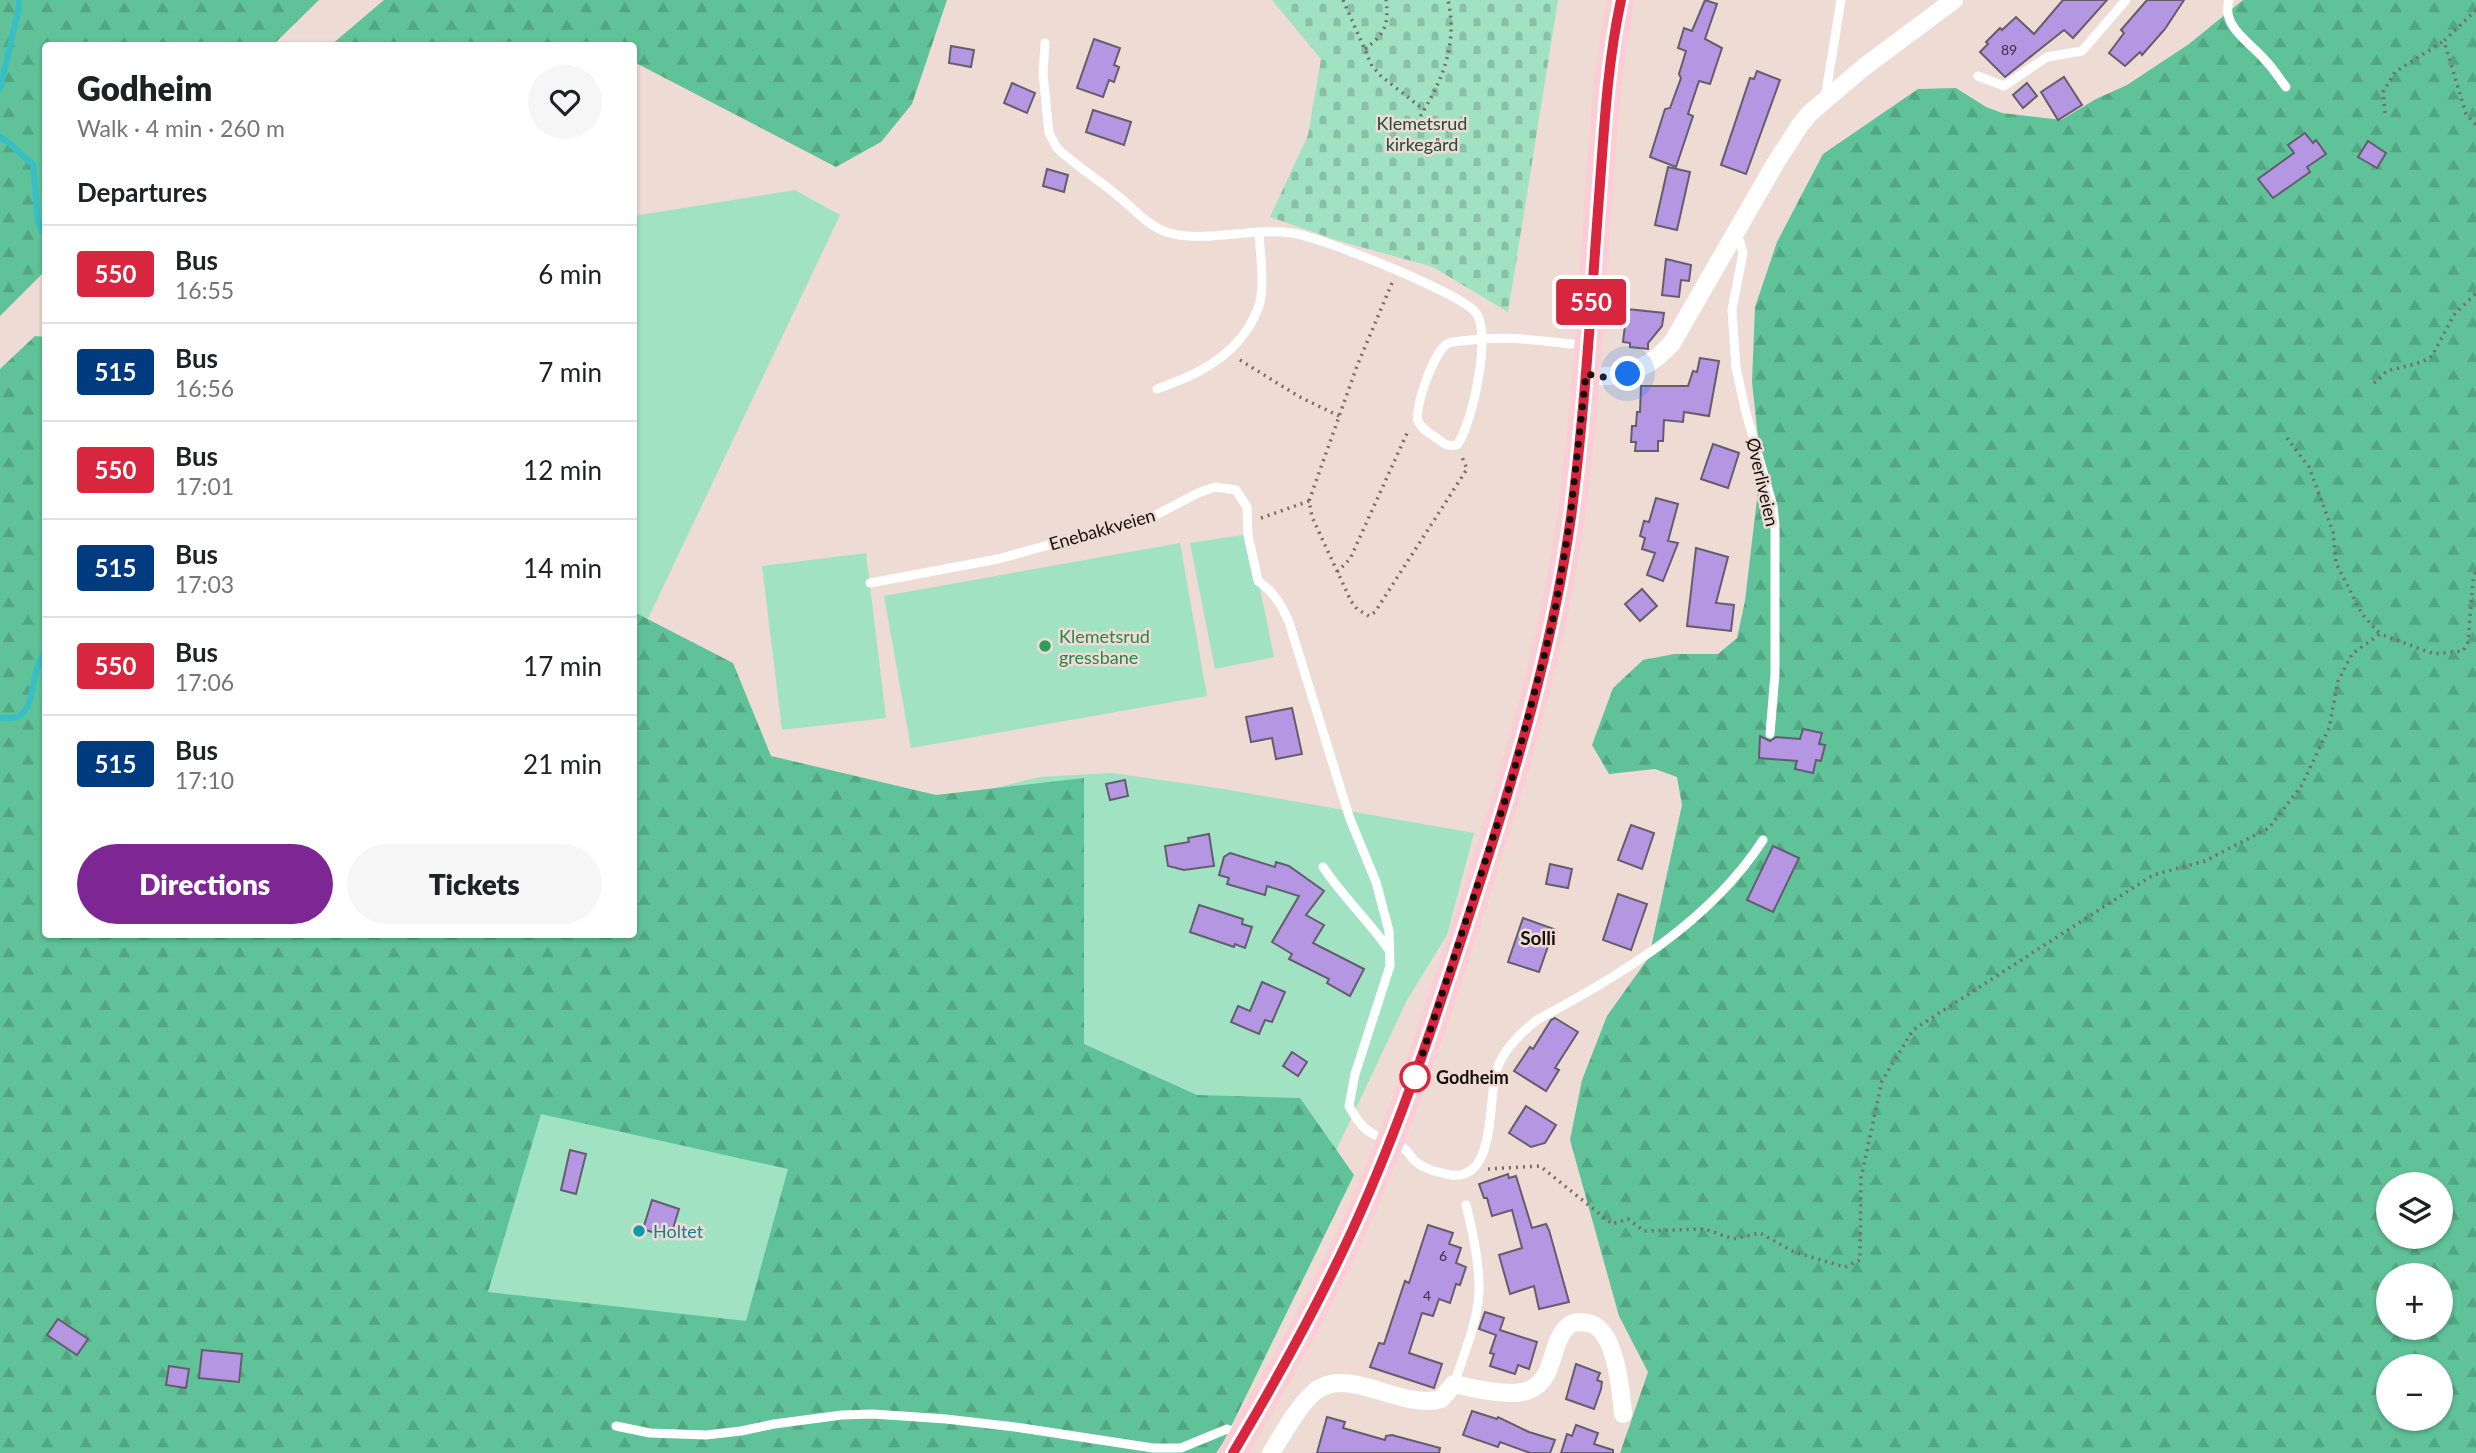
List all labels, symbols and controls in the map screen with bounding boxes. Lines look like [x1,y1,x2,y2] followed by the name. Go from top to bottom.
[2001,41,2017,58] house number: 89
[528,65,602,139] button: heart
[77,68,212,108] text: Godheim
[1377,112,1467,155] park label: Klemetsrud kirkegård
[77,114,285,142] text: Walk · 4 min · 260 m
[77,176,207,208] text: Departures
[175,244,218,276] text: Bus
[538,258,602,290] text: 6 min
[95,259,136,288] text: 550
[175,276,234,304] text: 16:55
[1551,279,1631,325] line badge: 550
[1570,287,1612,316] text: 550
[175,342,218,374] text: Bus
[538,356,602,388] text: 7 min
[1610,356,1645,391] your location
[95,357,136,386] text: 515
[175,374,234,402] text: 16:56
[1742,435,1784,529] street label: Øverliveien
[175,440,218,472] text: Bus
[523,454,602,486] text: 12 min
[95,455,136,484] text: 550
[175,472,234,500] text: 17:01
[1046,503,1158,555] street label: Enebakkveien
[175,538,218,570] text: Bus
[523,552,602,584] text: 14 min
[95,553,136,582] text: 515
[175,570,234,598] text: 17:03
[1059,625,1150,668] place label: Klemetsrud gressbane
[175,636,218,668] text: Bus
[1037,638,1053,654] marker: Klemetsrud gressbane
[523,650,602,682] text: 17 min
[95,651,136,680] text: 550
[175,668,234,696] text: 17:06
[175,734,218,766] text: Bus
[523,748,602,780] text: 21 min
[95,749,136,778] text: 515
[175,766,234,794] text: 17:10
[77,844,333,924] button: Directions
[347,844,602,924] button: Tickets
[1520,926,1556,949] district label: Solli
[1400,1062,1430,1092] marker: Godheim
[1436,1066,1509,1088] place label: Godheim
[2376,1172,2453,1431] map controls
[2376,1172,2453,1249] button: layers
[653,1220,704,1242] place label: Holtet
[631,1223,647,1239] marker: Holtet
[1439,1247,1447,1264] house number: 6
[2376,1263,2453,1340] button: +
[1423,1287,1431,1304] house number: 4
[2376,1354,2453,1431] button: −

